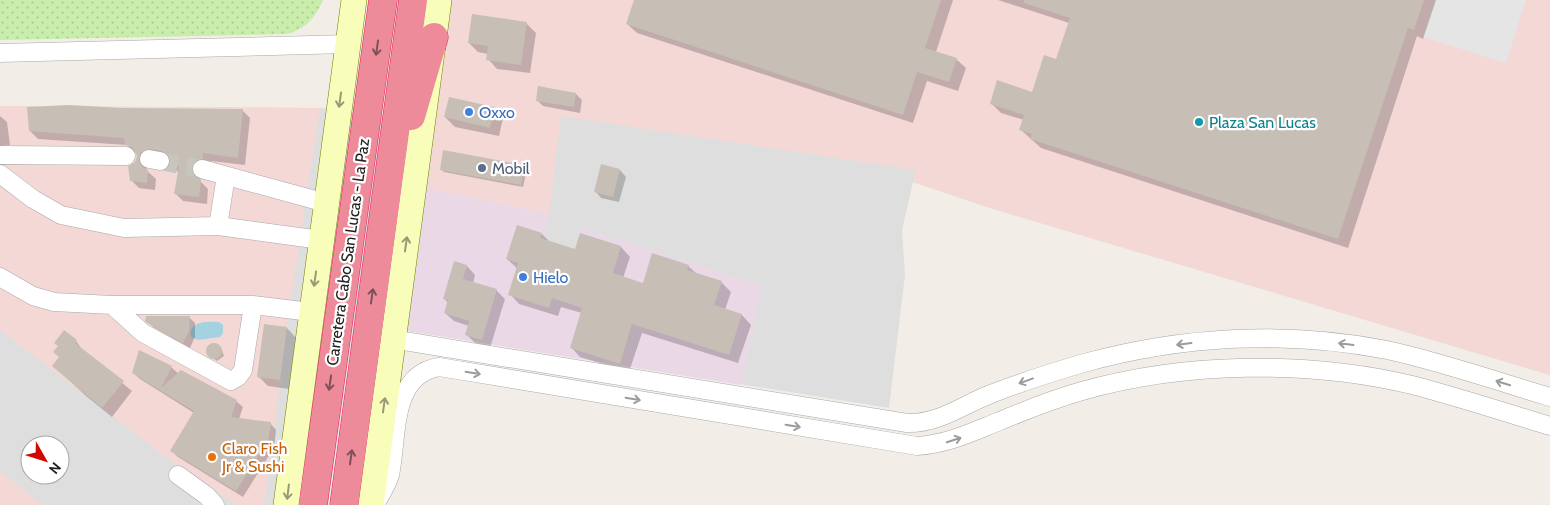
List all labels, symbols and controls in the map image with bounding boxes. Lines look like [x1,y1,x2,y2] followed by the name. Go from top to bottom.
[372,40,382,56] one-way arrow
[335,92,345,108] one-way arrow
[479,103,515,122] place label: Oxxo
[463,106,475,118] marker: Oxxo
[1209,113,1316,132] place label: Plaza San Lucas
[1193,116,1205,128] marker: Plaza San Lucas
[323,137,373,367] street label: Carretera Cabo San Lucas - La Paz
[492,159,530,178] place label: Mobil
[476,162,488,174] marker: Mobil
[401,236,411,252] one-way arrow
[533,268,568,287] place label: Hielo
[310,270,320,286] one-way arrow
[517,271,529,283] marker: Hielo
[368,288,378,304] one-way arrow
[1176,339,1192,349] one-way arrow
[1338,339,1354,349] one-way arrow
[464,368,480,378] one-way arrow
[325,374,335,390] one-way arrow
[1019,377,1034,386] one-way arrow
[1496,378,1512,387] one-way arrow
[625,395,641,405] one-way arrow
[380,397,390,413] one-way arrow
[785,422,801,432] one-way arrow
[945,434,961,444] one-way arrow
[20,435,70,485] north arrow
[221,439,288,476] place label: Claro Fish Jr & Sushi
[346,449,356,465] one-way arrow
[206,451,218,463] marker: Claro Fish Jr & Sushi
[45,459,65,478] text: N
[283,483,293,499] one-way arrow

